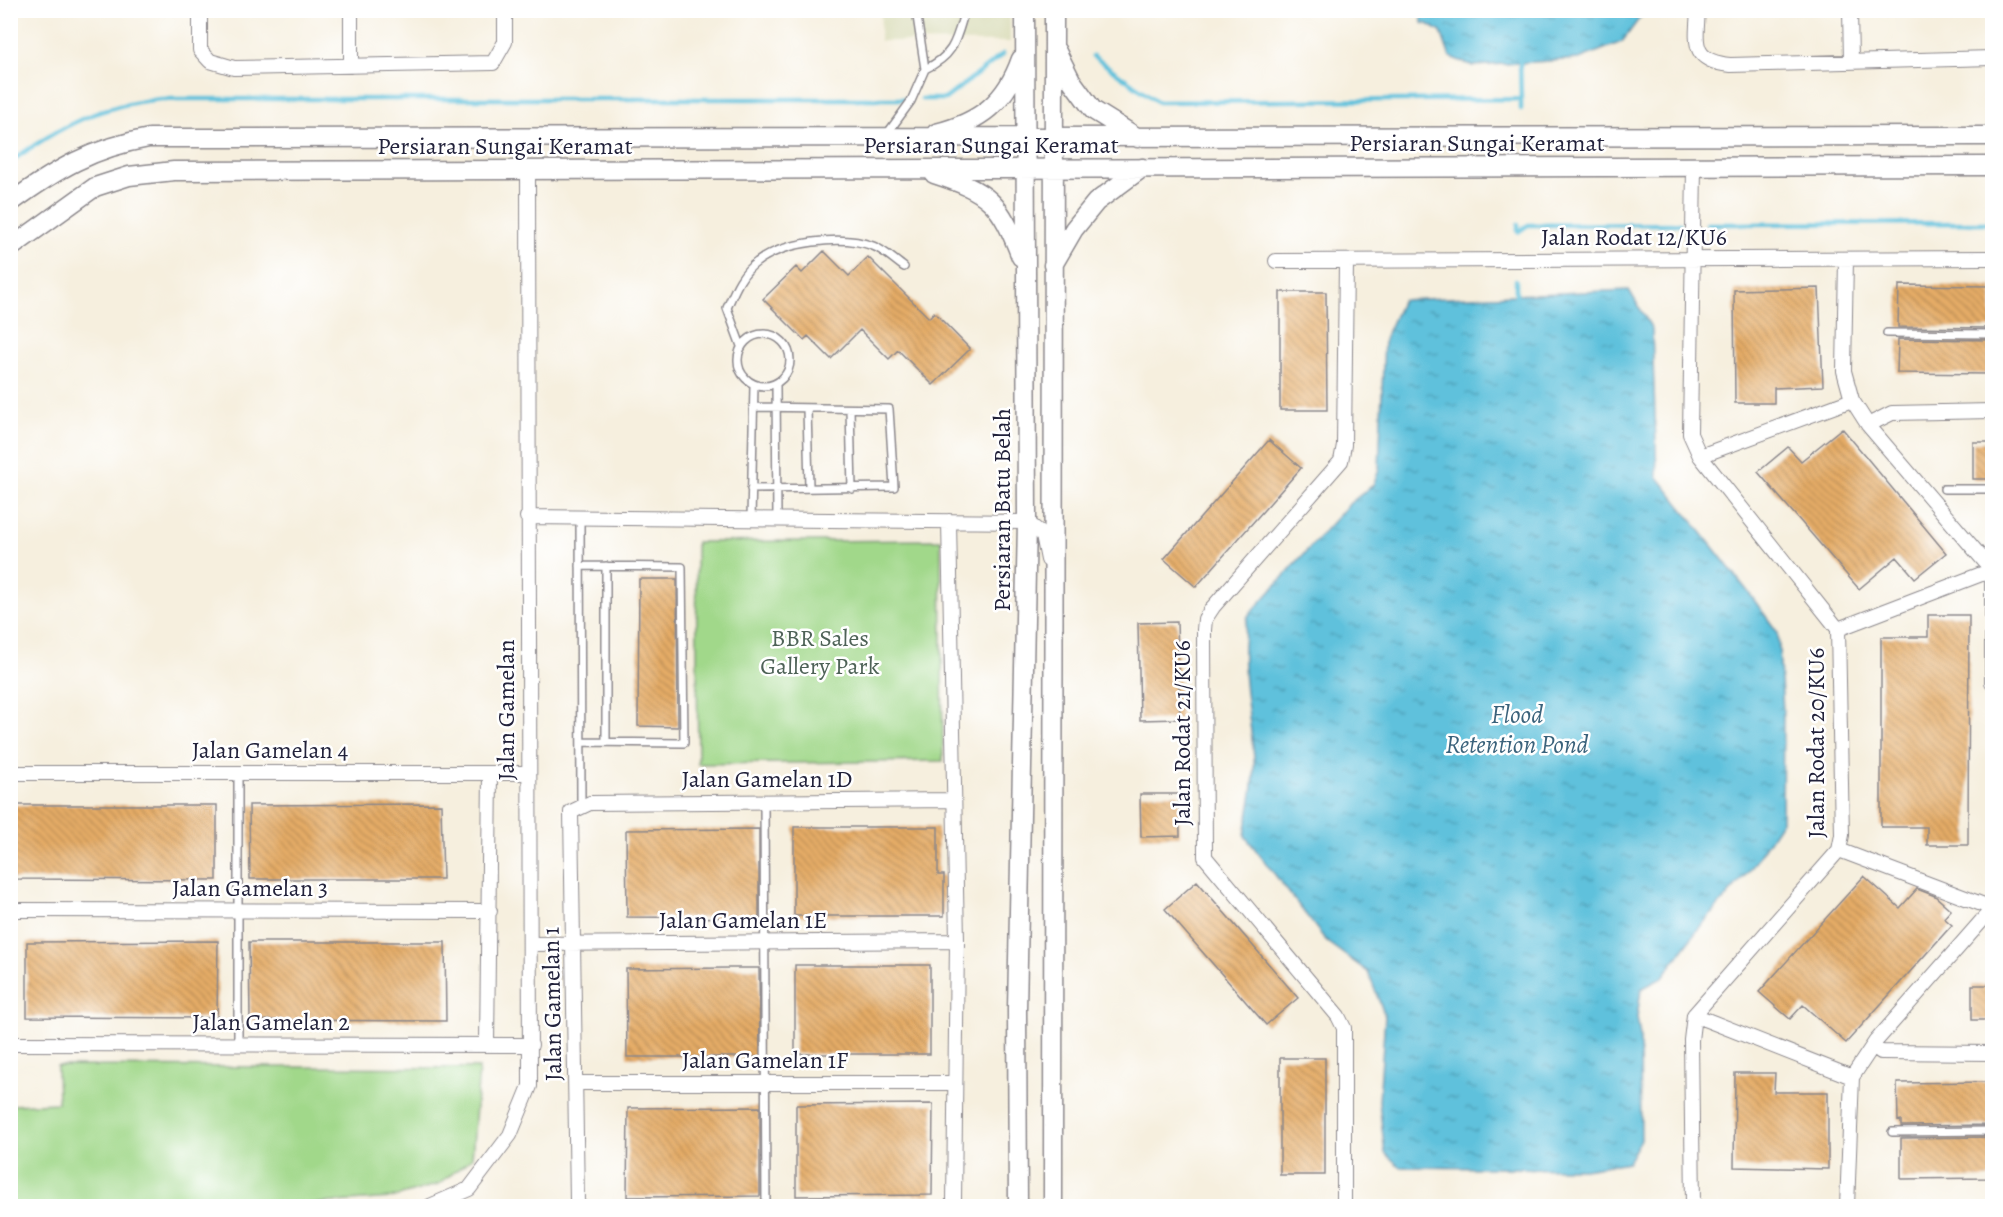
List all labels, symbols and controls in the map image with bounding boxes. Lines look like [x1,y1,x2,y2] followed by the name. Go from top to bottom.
[1349,127,1605,159] street label: Persiaran Sungai Keramat
[863,129,1119,161] street label: Persiaran Sungai Keramat
[377,130,633,162] street label: Persiaran Sungai Keramat
[1541,221,1727,253] street label: Jalan Rodat 12/KU6
[986,408,1018,612] street label: Persiaran Batu Belah
[760,622,880,682] park label: BBR Sales Gallery Park
[490,639,522,781] street label: Jalan Gamelan
[1166,640,1198,826] street label: Jalan Rodat 21/KU6
[1800,648,1832,838] street label: Jalan Rodat 20/KU6
[1445,697,1589,762] water label: Flood Retention Pond
[192,734,348,766] street label: Jalan Gamelan 4
[682,763,852,795] street label: Jalan Gamelan 1D
[172,872,328,904] street label: Jalan Gamelan 3
[659,904,827,936] street label: Jalan Gamelan 1E
[535,927,569,1081] street label: Jalan Gamelan 1
[192,1006,350,1038] street label: Jalan Gamelan 2
[682,1044,848,1076] street label: Jalan Gamelan 1F

